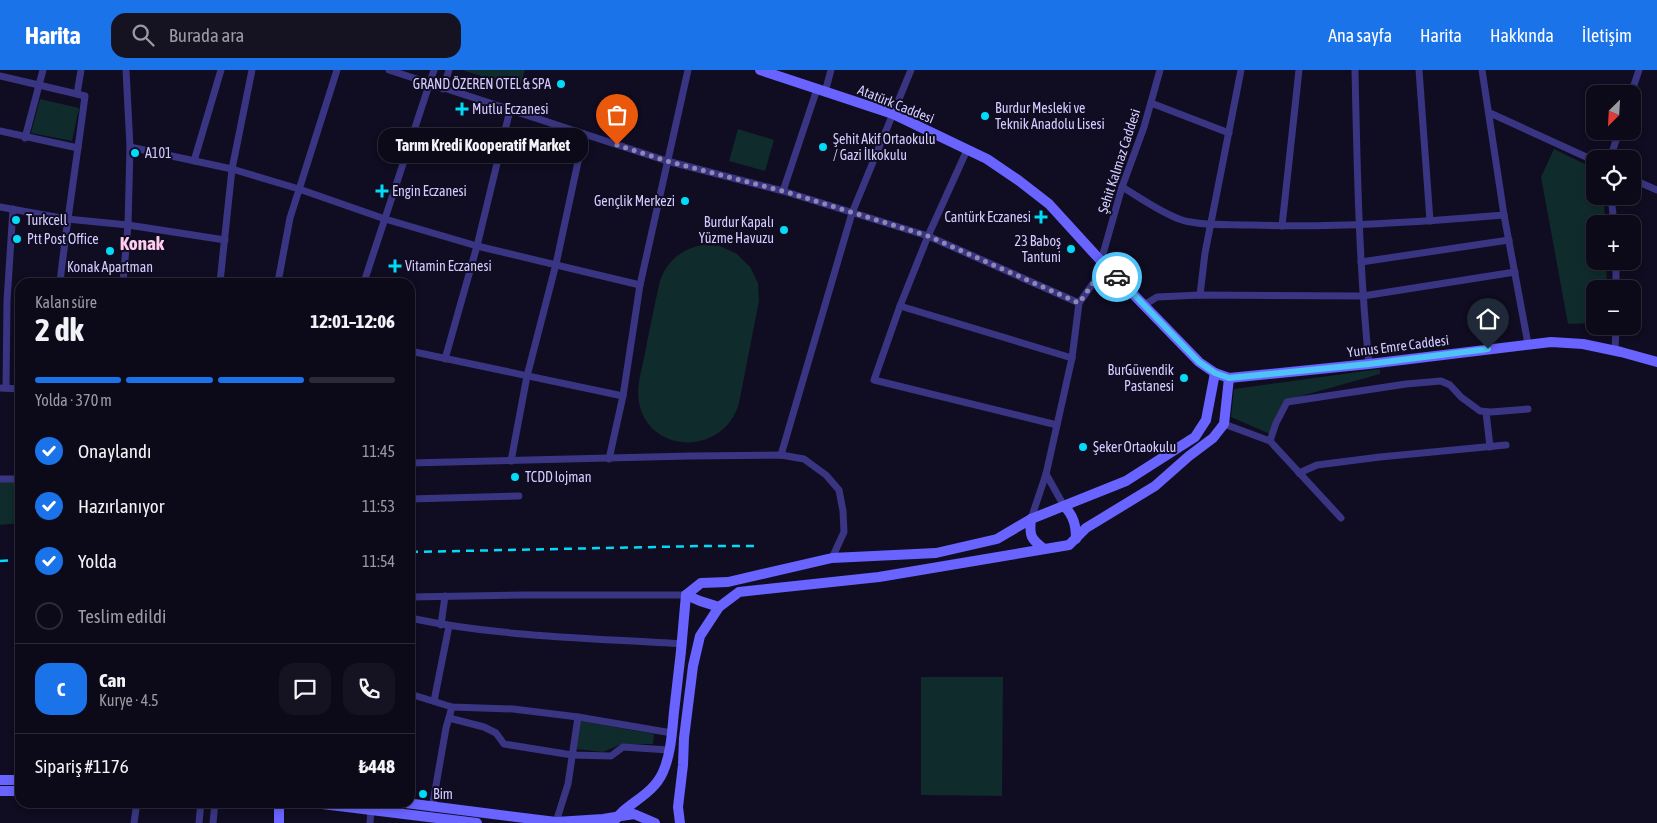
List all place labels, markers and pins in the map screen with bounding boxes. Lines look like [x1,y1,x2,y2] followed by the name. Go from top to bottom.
[413,76,551,92] place label: GRAND ÖZEREN OTEL & SPA
[555,78,567,90] marker: GRAND ÖZEREN OTEL & SPA
[596,94,638,145] pin
[995,100,1105,132] place label: Burdur Mesleki ve Teknik Anadolu Lisesi
[472,101,549,117] place label: Mutlu Eczanesi
[456,103,468,115] marker: Mutlu Eczanesi
[979,110,991,122] marker: Burdur Mesleki ve Teknik Anadolu Lisesi
[377,128,587,162] callout: Tarım Kredi Kooperatif Market
[833,131,935,163] place label: Şehit Akif Ortaokulu / Gazi İlkokulu
[817,141,829,153] marker: Şehit Akif Ortaokulu / Gazi İlkokulu
[145,145,172,161] place label: A101
[129,147,141,159] marker: A101
[392,183,467,199] place label: Engin Eczanesi
[376,185,388,197] marker: Engin Eczanesi
[594,193,675,209] place label: Gençlik Merkezi
[679,195,691,207] marker: Gençlik Merkezi
[944,209,1031,225] place label: Cantürk Eczanesi
[1035,211,1047,223] marker: Cantürk Eczanesi
[26,212,67,228] place label: Turkcell
[10,214,22,226] marker: Turkcell
[699,214,774,246] place label: Burdur Kapalı Yüzme Havuzu
[778,224,790,236] marker: Burdur Kapalı Yüzme Havuzu
[27,231,99,247] place label: Ptt Post Office
[11,233,23,245] marker: Ptt Post Office
[1015,233,1061,265] place label: 23 Baboş Tantuni
[1065,243,1077,255] marker: 23 Baboş Tantuni
[104,245,116,257] marker: Konak Apartman
[405,258,492,274] place label: Vitamin Eczanesi
[67,259,153,275] place label: Konak Apartman
[389,260,401,272] marker: Vitamin Eczanesi
[1467,298,1509,349] pin
[1108,362,1174,394] place label: BurGüvendik Pastanesi
[1178,372,1190,384] marker: BurGüvendik Pastanesi
[1093,439,1176,455] place label: Şeker Ortaokulu
[1077,441,1089,453] marker: Şeker Ortaokulu
[525,469,592,485] place label: TCDD lojman
[509,471,521,483] marker: TCDD lojman
[433,786,453,802] place label: Bim
[417,788,429,800] marker: Bim

